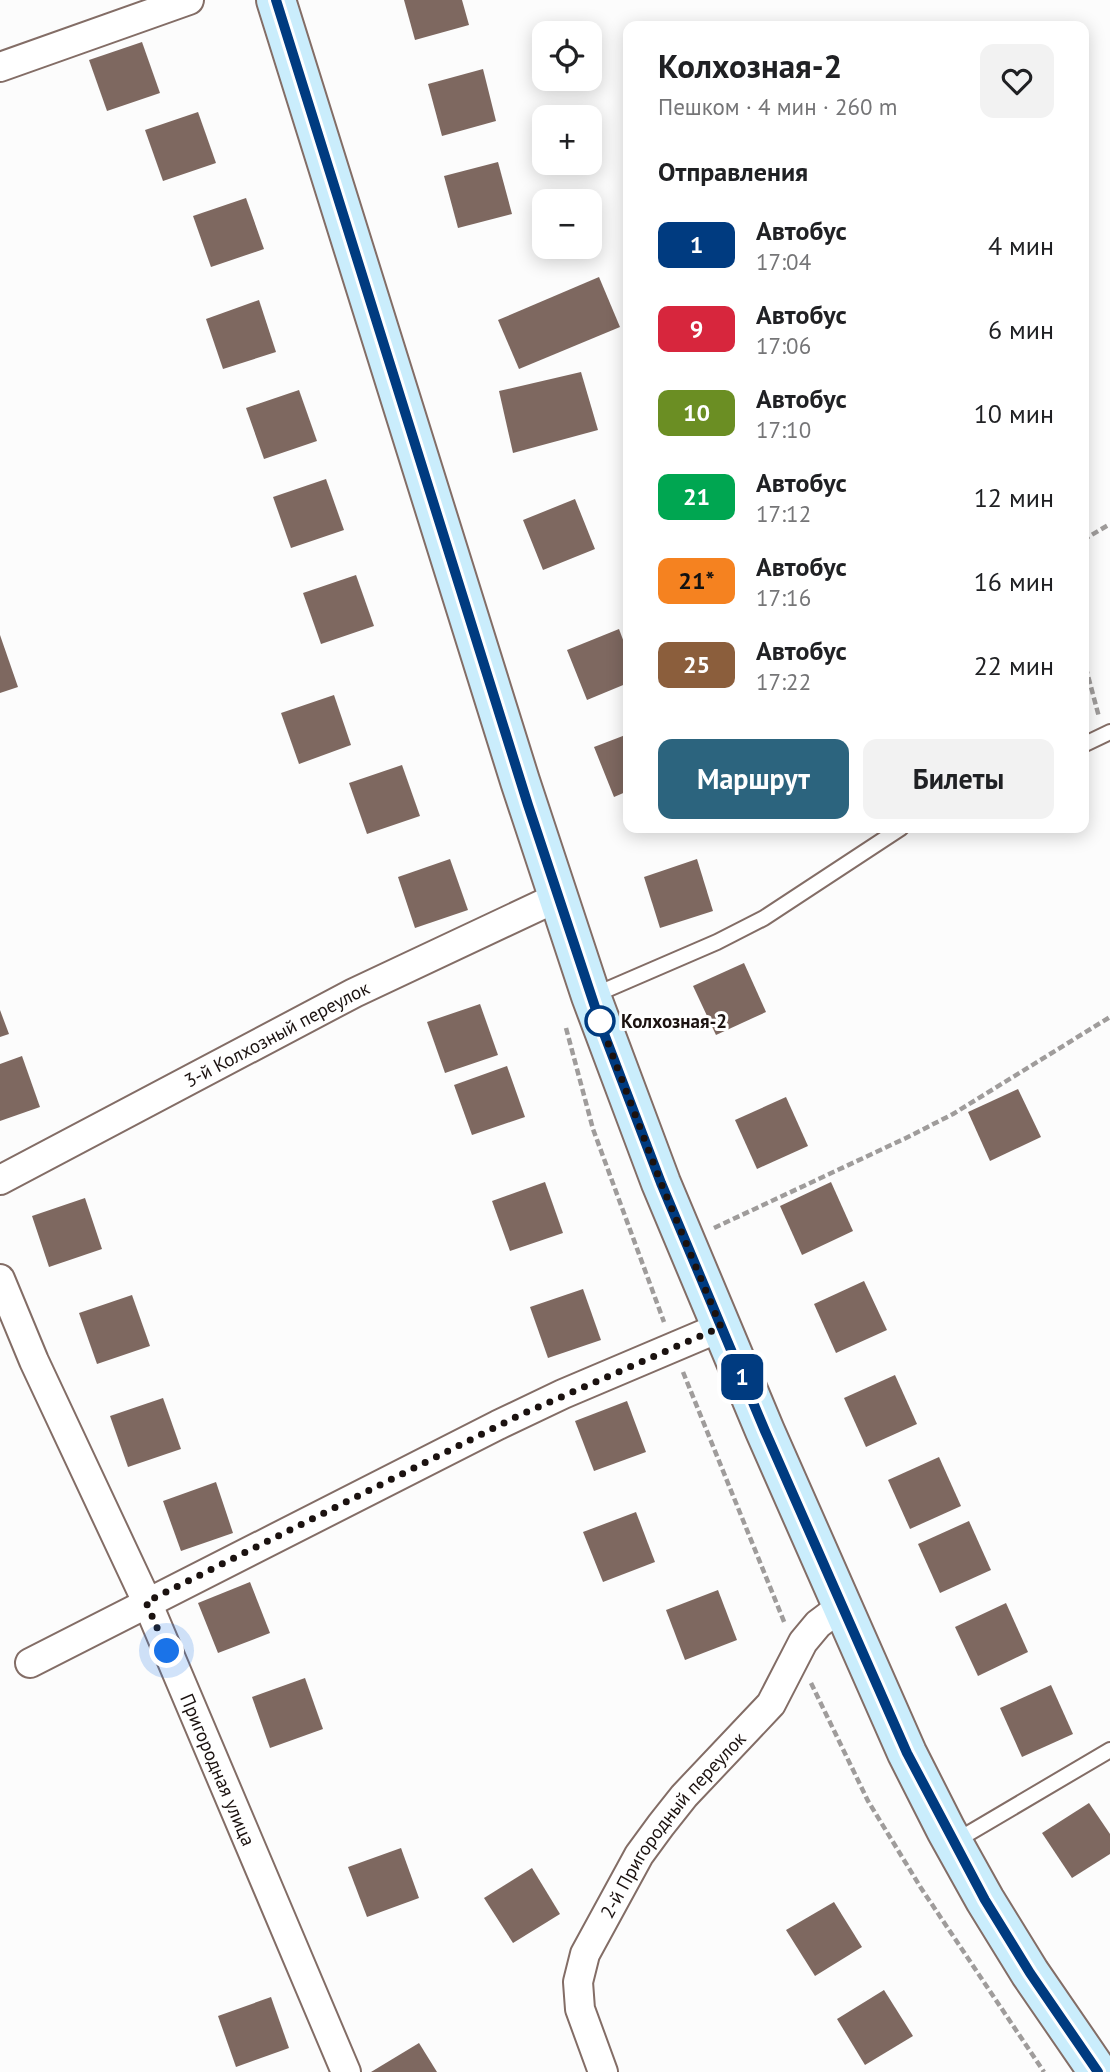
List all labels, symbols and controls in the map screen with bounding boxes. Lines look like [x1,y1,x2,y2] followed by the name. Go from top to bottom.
[532,21,602,259] map controls
[532,21,602,91] button: locate
[658,44,842,87] text: Колхозная-2
[980,44,1054,118] button: heart
[658,92,897,121] text: Пешком · 4 мин · 260 m
[532,105,602,175] button: +
[658,155,808,188] text: Отправления
[532,189,602,259] button: −
[756,214,847,247] text: Автобус
[690,229,703,260] text: 1
[988,229,1054,262] text: 4 мин
[756,247,811,276] text: 17:04
[756,298,847,331] text: Автобус
[690,313,703,344] text: 9
[988,313,1054,346] text: 6 мин
[756,331,811,360] text: 17:06
[756,382,847,415] text: Автобус
[683,397,710,428] text: 10
[974,397,1054,430] text: 10 мин
[756,415,811,444] text: 17:10
[756,466,847,499] text: Автобус
[683,481,710,512] text: 21
[974,481,1054,514] text: 12 мин
[756,499,811,528] text: 17:12
[756,550,847,583] text: Автобус
[678,565,715,596] text: 21*
[974,565,1054,598] text: 16 мин
[756,583,811,612] text: 17:16
[756,634,847,667] text: Автобус
[683,649,710,680] text: 25
[974,649,1054,682] text: 22 мин
[756,667,811,696] text: 17:22
[658,739,849,819] button: Маршрут
[863,739,1054,819] button: Билеты
[180,976,373,1092] street label: 3-й Колхозный переулок
[585,1006,615,1036] marker: Колхозная-2
[621,1009,727,1033] place label: Колхозная-2
[719,1354,765,1400] line badge: 1
[735,1361,749,1392] text: 1
[149,1633,184,1668] your location
[175,1690,261,1849] street label: Пригородная улица
[595,1727,751,1922] street label: 2-й Пригородный переулок

